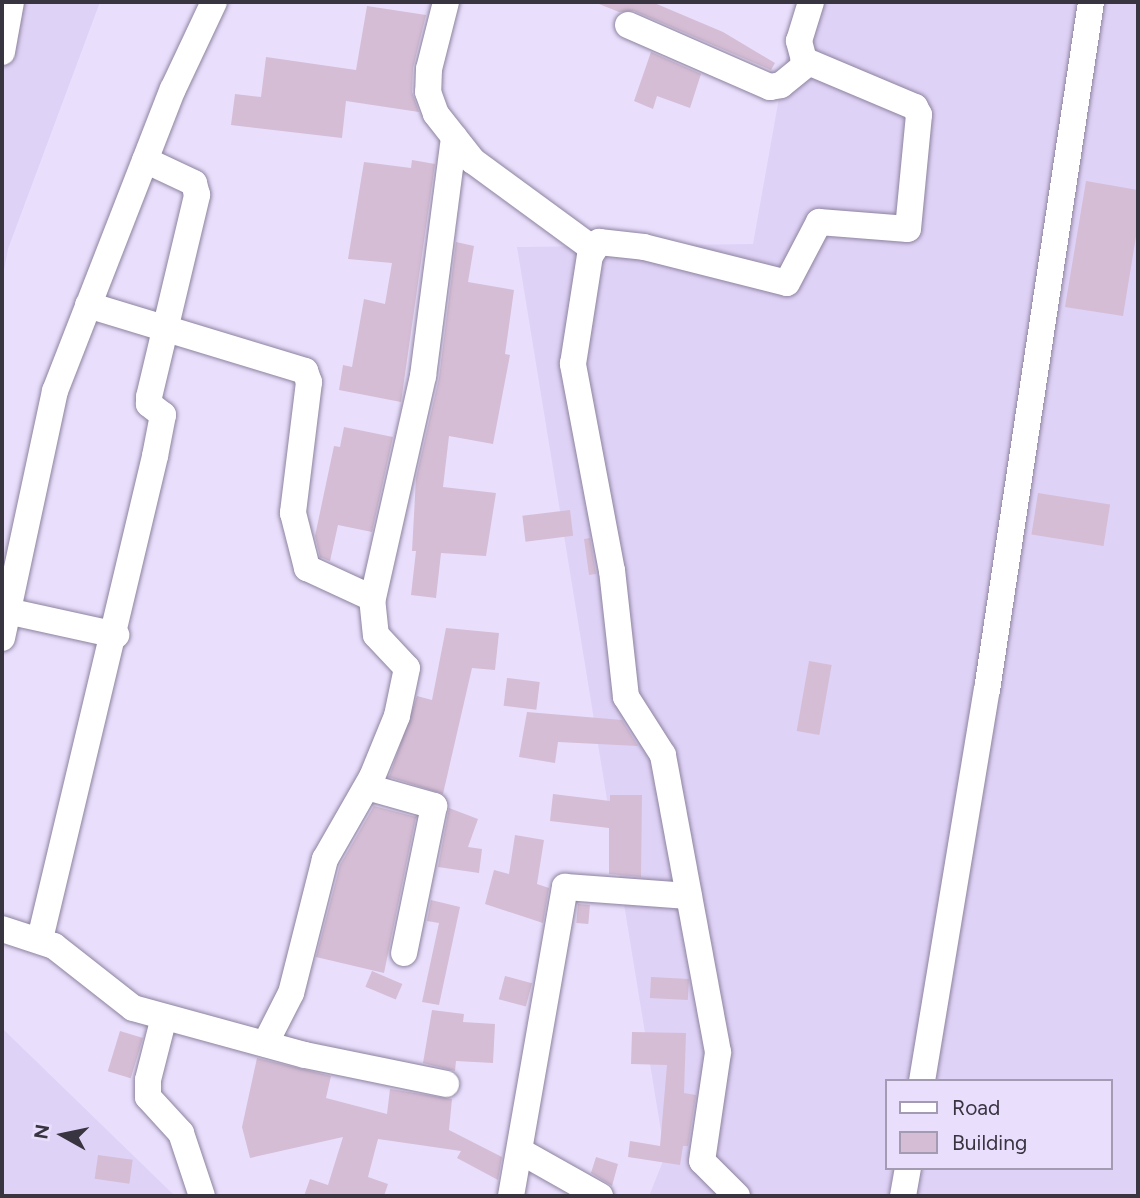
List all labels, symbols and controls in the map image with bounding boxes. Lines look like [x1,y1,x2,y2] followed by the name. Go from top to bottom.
[884,1079,1112,1170] legend
[952,1095,1000,1120] text: Road
[28,1100,98,1170] north arrow
[29,1123,54,1141] text: N
[952,1130,1027,1155] text: Building

